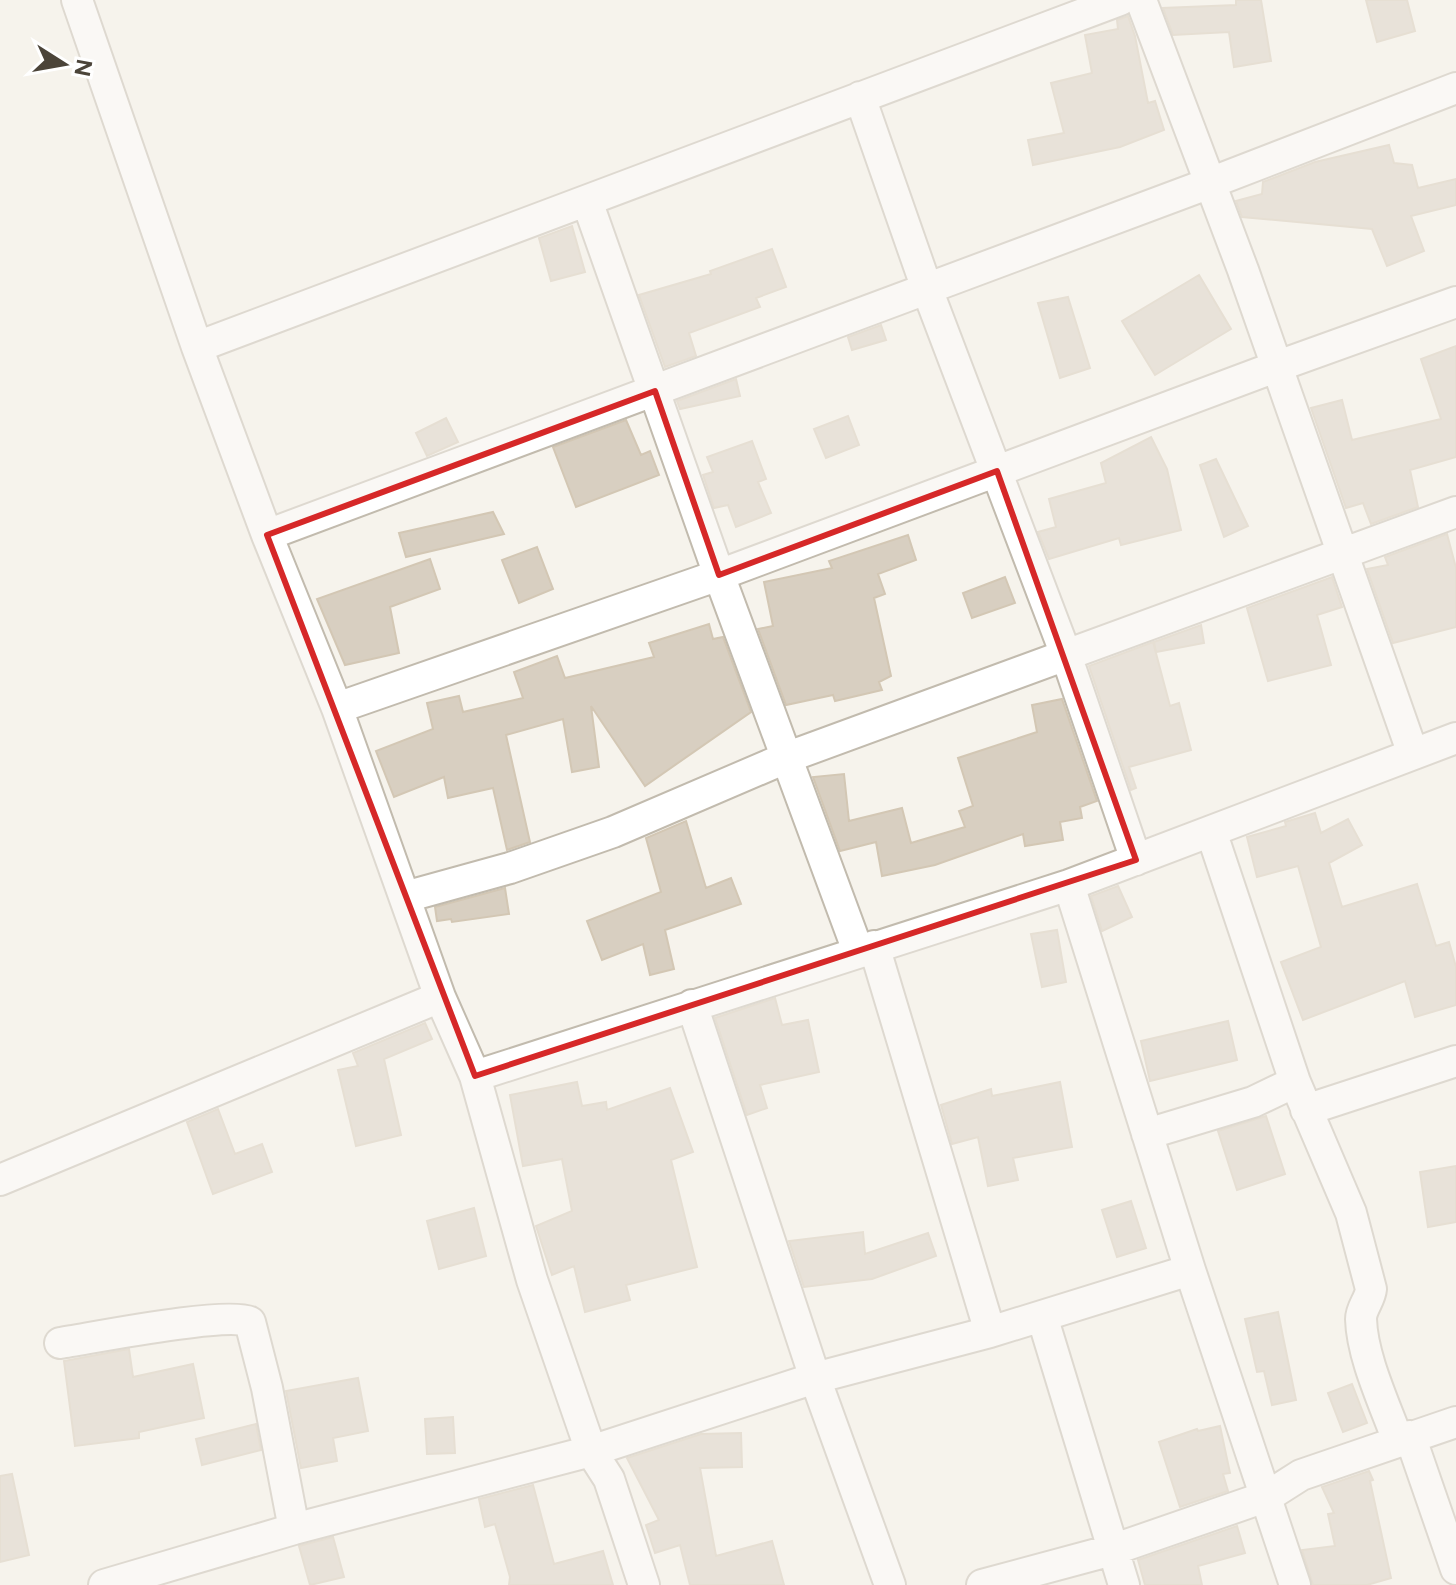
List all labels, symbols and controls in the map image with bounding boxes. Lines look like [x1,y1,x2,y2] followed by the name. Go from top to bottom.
[24,24,104,104] north arrow
[68,57,98,79] text: N

